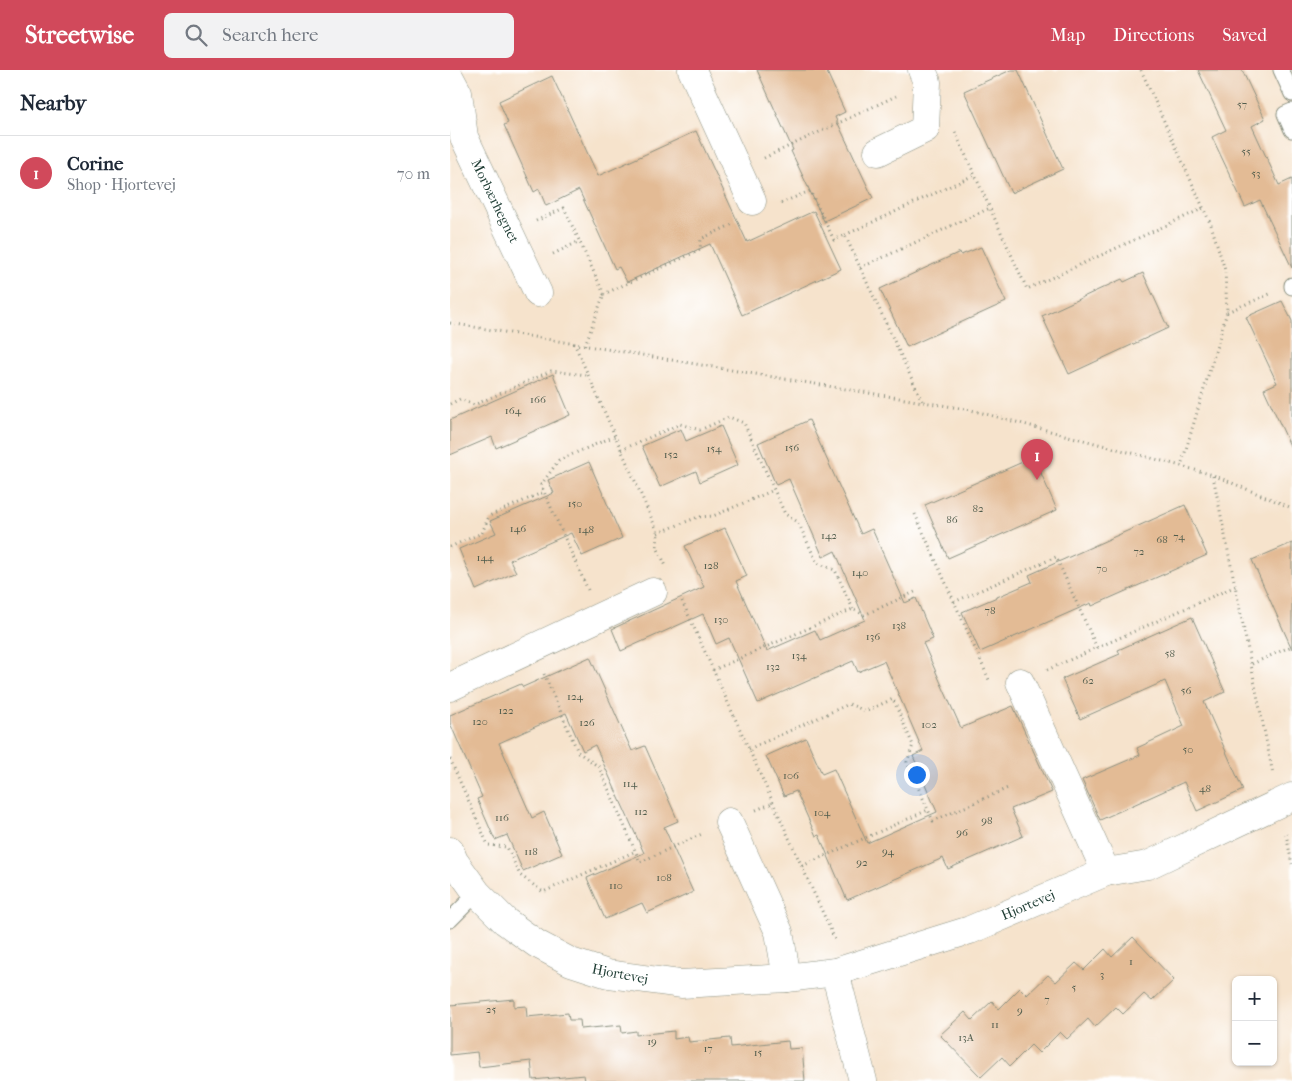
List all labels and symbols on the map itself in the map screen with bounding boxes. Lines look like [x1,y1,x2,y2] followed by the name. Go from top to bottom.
[1237,98,1247,111] house number: 57
[1241,145,1251,158] house number: 55
[467,156,523,246] street label: Morbærhegnet
[1251,167,1261,180] house number: 53
[530,393,546,406] house number: 166
[505,404,522,417] house number: 164
[1021,439,1053,480] pin: 1
[785,441,799,454] house number: 156
[706,442,722,455] house number: 154
[664,448,678,461] house number: 152
[568,497,582,510] house number: 150
[972,502,984,515] house number: 82
[946,513,958,526] house number: 86
[510,522,526,535] house number: 146
[578,523,594,536] house number: 148
[821,529,837,542] house number: 142
[1173,530,1185,543] house number: 74
[1156,533,1168,546] house number: 68
[1134,545,1145,558] house number: 72
[477,551,494,564] house number: 144
[703,559,719,572] house number: 128
[1096,562,1108,575] house number: 70
[852,566,868,579] house number: 140
[985,604,995,617] house number: 78
[714,613,728,626] house number: 130
[892,619,906,632] house number: 138
[866,630,880,643] house number: 136
[1165,647,1175,660] house number: 58
[792,649,807,662] house number: 134
[766,660,780,673] house number: 132
[1082,674,1094,687] house number: 62
[1181,684,1191,697] house number: 56
[567,690,584,703] house number: 124
[498,704,514,717] house number: 122
[472,715,488,728] house number: 120
[579,716,595,729] house number: 126
[921,718,937,731] house number: 102
[1183,743,1193,756] house number: 50
[904,762,930,788] your location
[783,769,799,782] house number: 106
[623,777,638,790] house number: 114
[1199,782,1211,795] house number: 48
[634,805,648,818] house number: 112
[814,806,831,819] house number: 104
[495,811,509,824] house number: 116
[981,814,993,827] house number: 98
[956,826,968,839] house number: 96
[524,845,538,858] house number: 118
[882,845,895,858] house number: 94
[856,856,868,869] house number: 92
[656,871,672,884] house number: 108
[609,879,623,892] house number: 110
[999,886,1057,924] street label: Hjortevej
[1129,955,1133,968] house number: 1
[591,960,649,988] street label: Hjortevej
[1100,968,1104,981] house number: 3
[1072,981,1077,994] house number: 5
[1044,993,1050,1006] house number: 7
[486,1003,496,1016] house number: 25
[1017,1004,1023,1017] house number: 9
[991,1018,999,1031] house number: 11
[958,1031,975,1044] house number: 13A
[647,1035,657,1048] house number: 19
[703,1042,713,1055] house number: 17
[754,1046,763,1059] house number: 15

